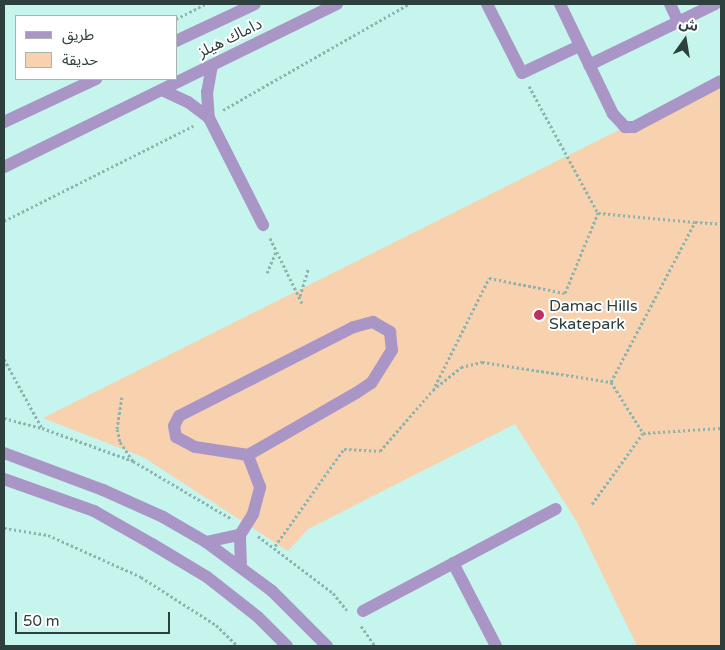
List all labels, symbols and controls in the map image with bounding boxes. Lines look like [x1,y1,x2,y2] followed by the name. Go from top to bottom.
[195,14,265,62] street label: داماك هيلز
[677,14,700,35] text: ش
[15,15,178,80] legend
[660,15,710,65] north arrow
[62,26,94,44] text: طريق
[62,51,98,69] text: حديقة
[549,296,638,334] place label: Damac Hills Skatepark
[533,309,545,321] marker: Damac Hills Skatepark
[18,602,172,634] scale bar
[23,612,60,630] text: 50 m

